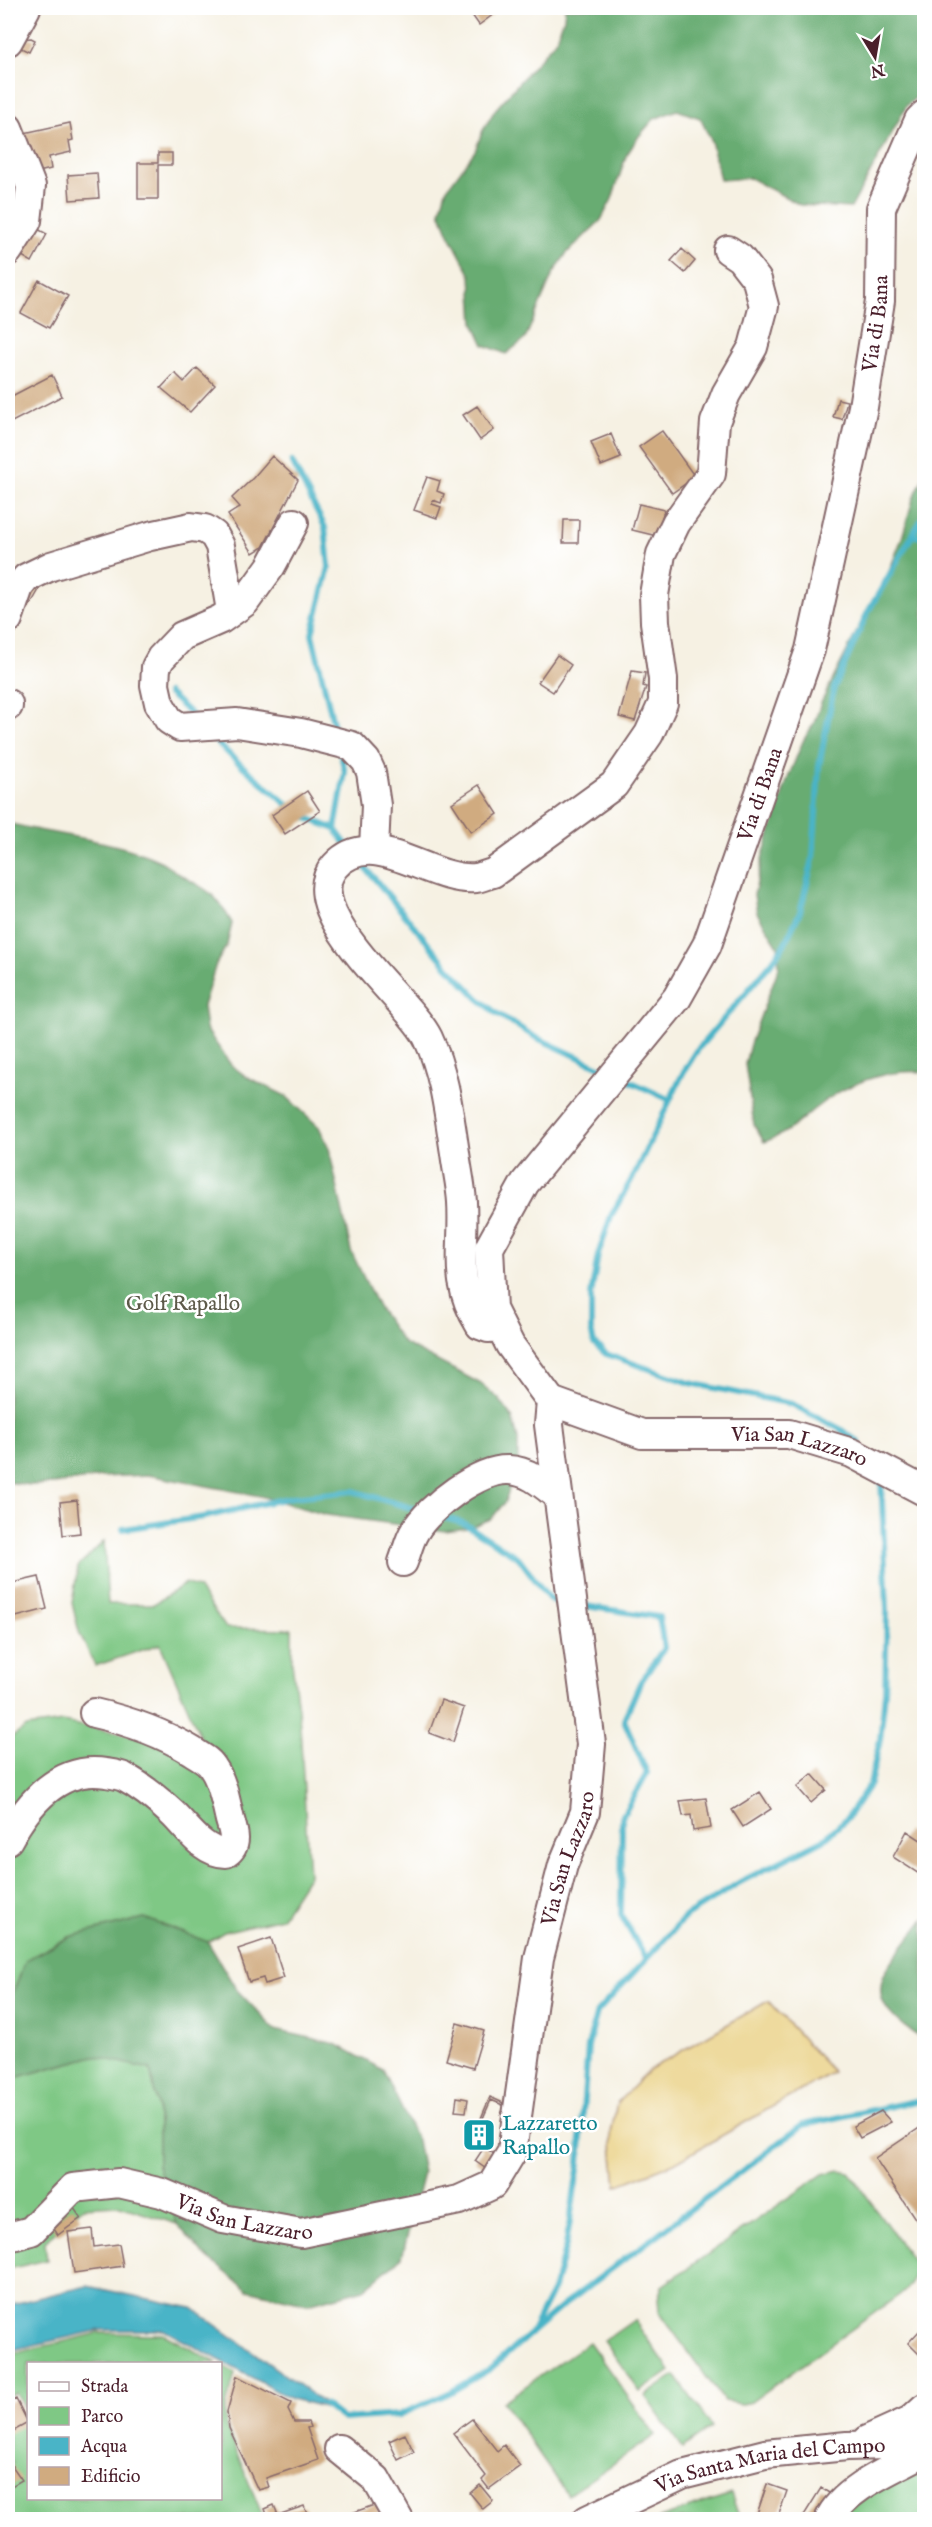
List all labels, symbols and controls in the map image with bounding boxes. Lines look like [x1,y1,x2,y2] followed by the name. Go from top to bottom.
[845,27,905,87] north arrow
[869,58,887,81] text: N
[857,274,895,375] street label: Via di Bana
[732,743,790,846] street label: Via di Bana
[126,1291,240,1318] park label: Golf Rapallo
[730,1421,872,1474] street label: Via San Lazzaro
[536,1790,602,1930] street label: Via San Lazzaro
[502,2111,598,2162] place label: Lazzaretto Rapallo
[461,2117,497,2153] building icon: Lazzaretto Rapallo
[170,2188,315,2248] street label: Via San Lazzaro
[27,2362,222,2500] legend
[81,2376,128,2399] text: Strada
[81,2406,123,2429] text: Parco
[650,2433,886,2501] street label: Via Santa Maria del Campo
[80,2436,127,2459] text: Acqua
[81,2466,141,2489] text: Edificio

